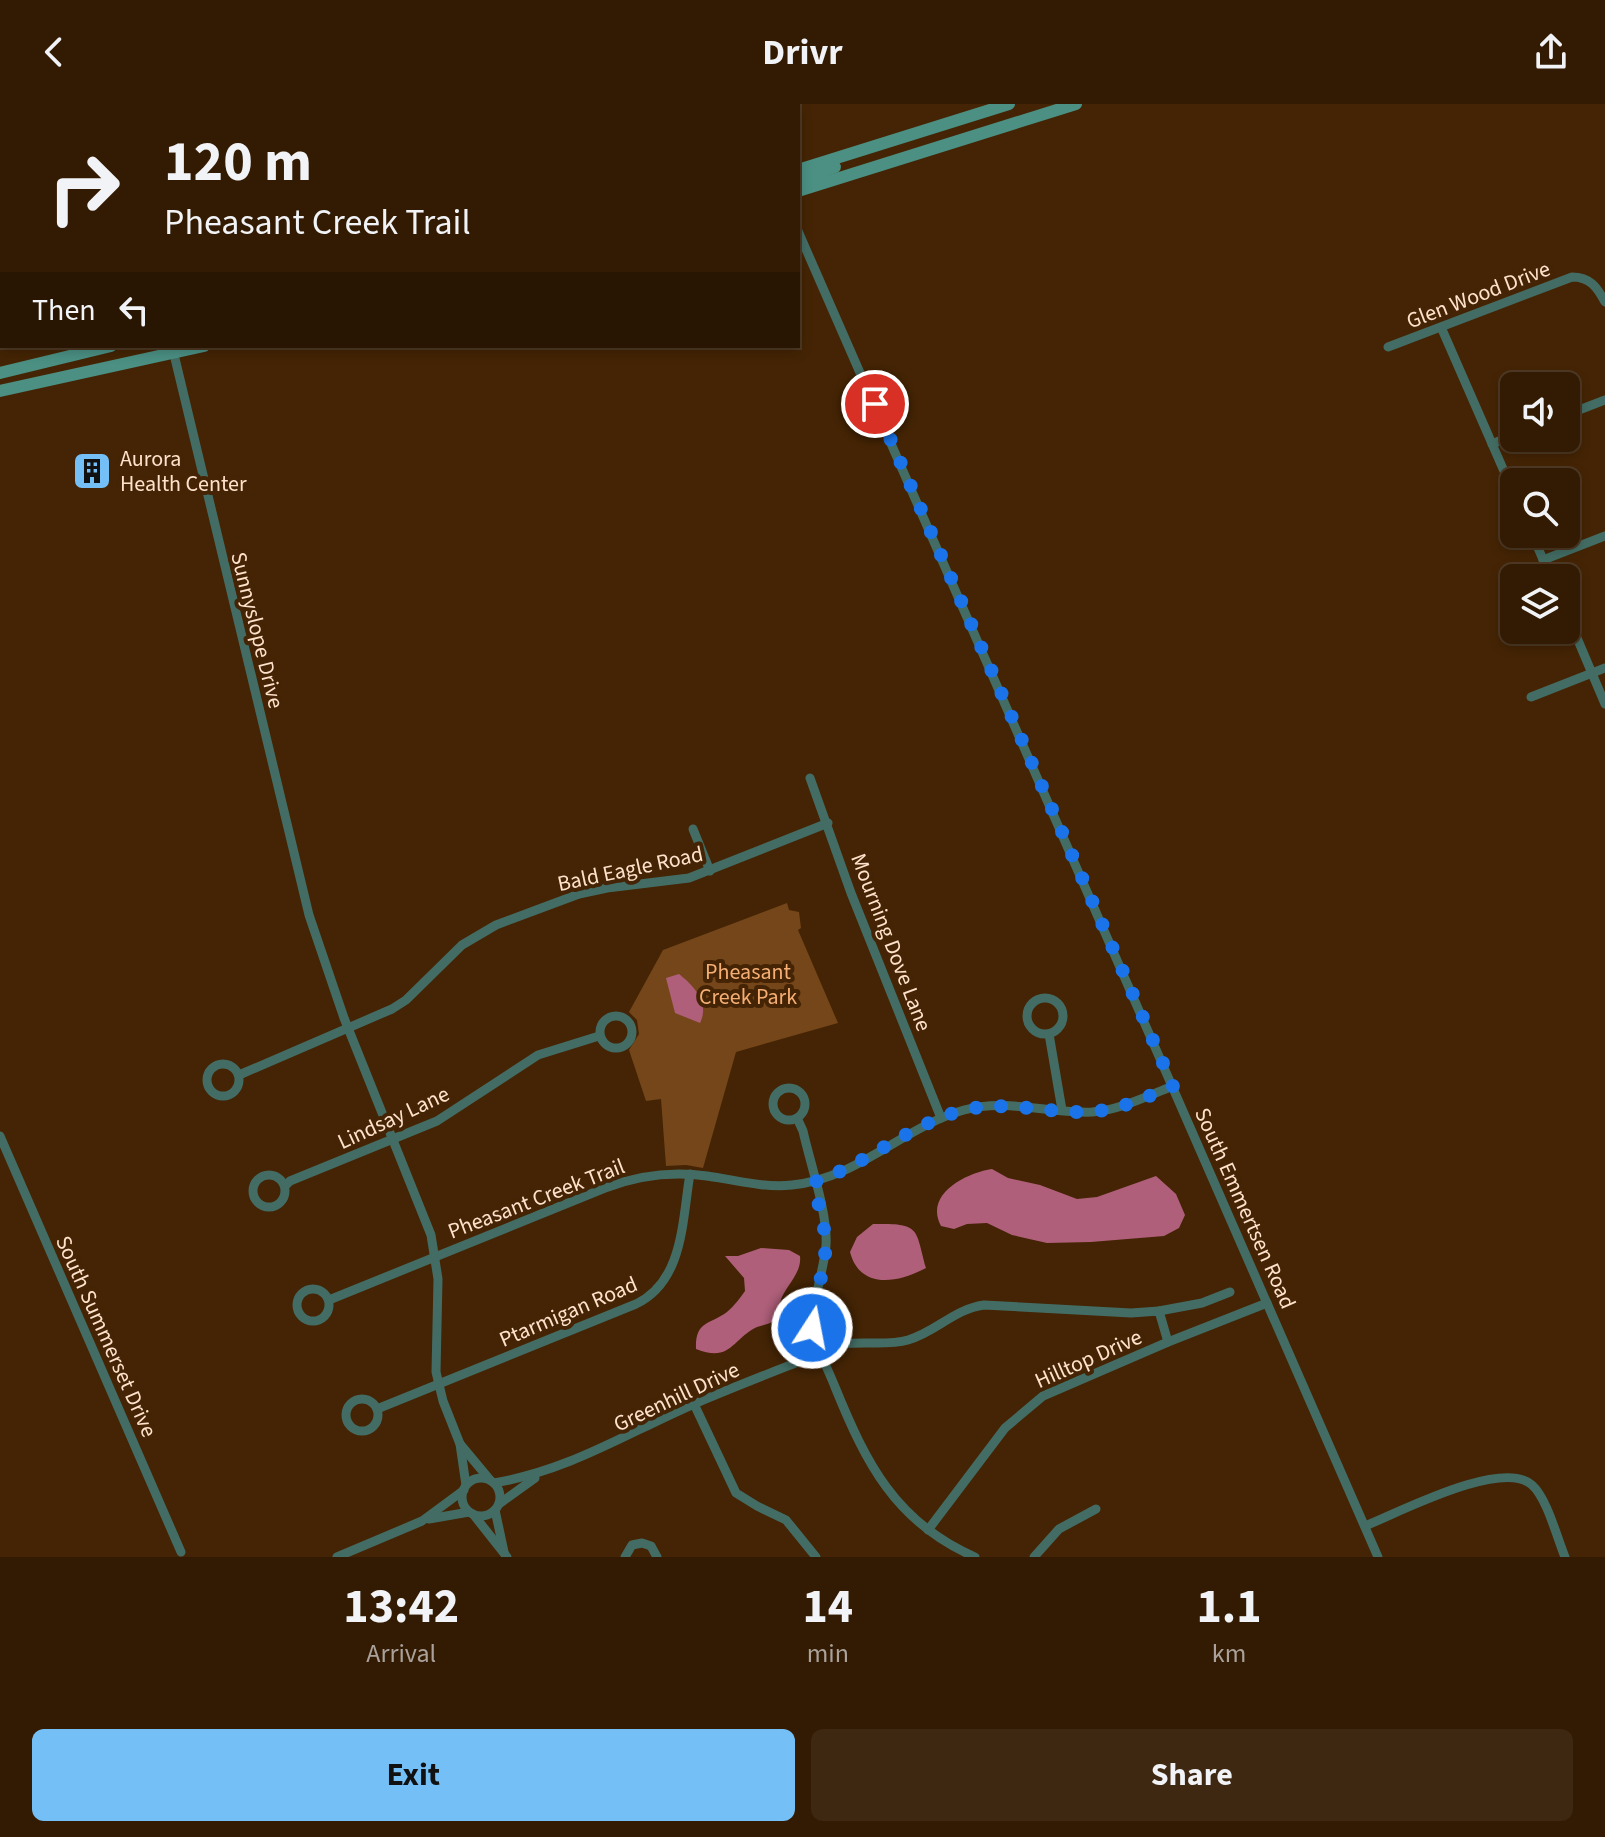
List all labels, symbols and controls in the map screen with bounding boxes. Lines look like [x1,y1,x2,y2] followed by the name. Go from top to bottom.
[762,27,843,78] text: Drivr
[32,30,76,74] icon: back
[1529,30,1573,74] icon: share
[164,123,312,202] text: 120 m
[32,136,136,240] icon: right
[164,197,471,248] text: Pheasant Creek Trail
[1402,253,1555,337] street label: Glen Wood Drive
[112,288,156,332] icon: left
[32,289,96,332] text: Then
[841,370,909,438] pin
[1500,372,1580,644] map controls
[1500,372,1580,452] button: sound
[853,382,897,426] icon: arrive
[120,443,247,500] place label: Aurora Health Center
[71,450,113,492] building icon: Aurora Health Center
[1500,468,1580,548] button: search
[222,549,292,712] street label: Sunnyslope Drive
[1500,564,1580,644] button: layers
[554,838,706,900] street label: Bald Eagle Road
[842,849,940,1036] street label: Mourning Dove Lane
[699,956,797,1013] park label: Pheasant Creek Park
[332,1078,455,1158] street label: Lindsay Lane
[1186,1103,1304,1314] street label: South Emmertsen Road
[443,1150,630,1247] street label: Pheasant Creek Trail
[47,1231,165,1442] street label: South Summerset Drive
[494,1268,642,1355] street label: Ptarmigan Road
[770,1286,854,1370] position arrow
[1030,1321,1147,1397] street label: Hilltop Drive
[608,1354,745,1440] street label: Greenhill Drive
[343,1573,459,1641] text: 13:42
[802,1573,853,1641] text: 14
[1197,1573,1262,1641] text: 1.1
[366,1635,436,1672] text: Arrival
[807,1635,849,1672] text: min
[1212,1635,1246,1672] text: km
[32,1729,795,1821] button: Exit
[811,1729,1573,1821] button: Share

